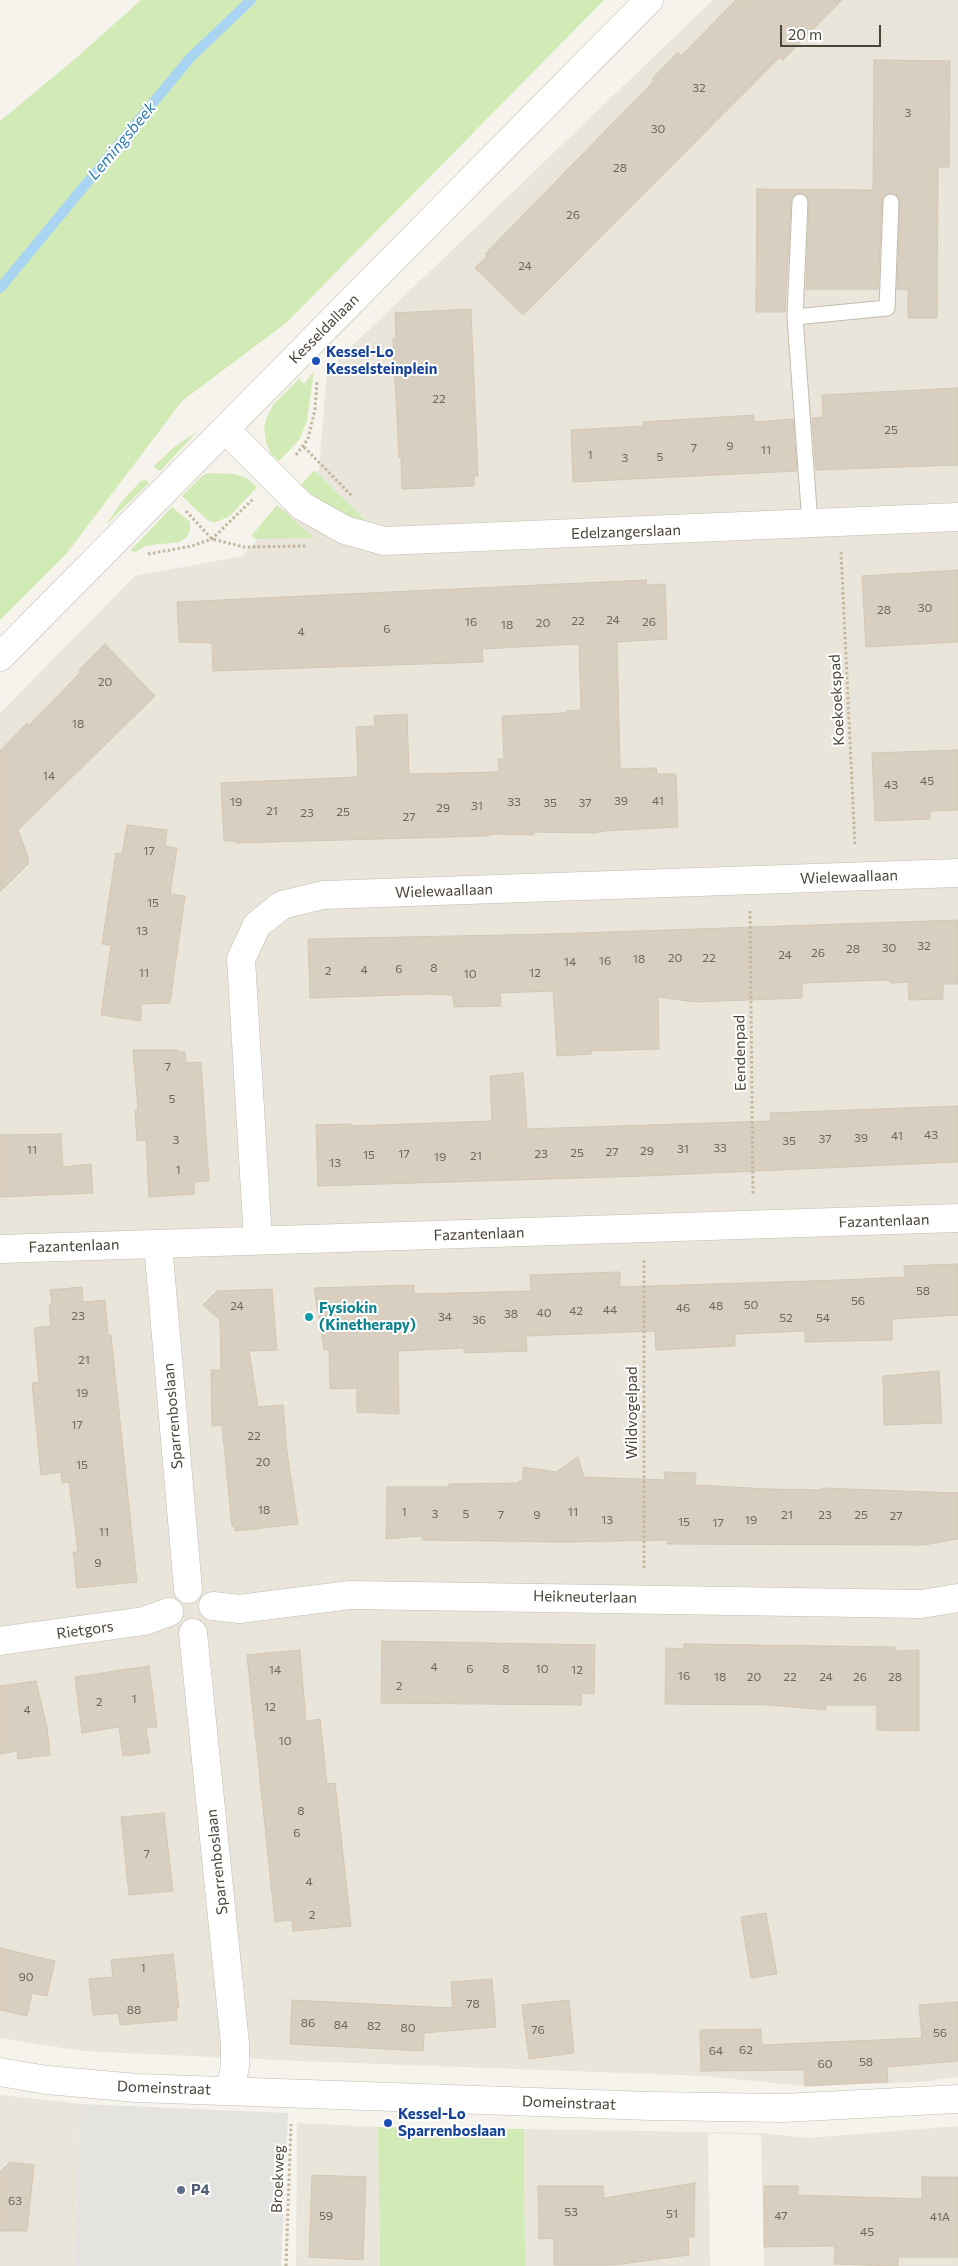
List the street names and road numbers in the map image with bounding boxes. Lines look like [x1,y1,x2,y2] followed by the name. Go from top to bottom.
[285,290,363,368] street label: Kesseldallaan
[571,521,681,543] street label: Edelzangerslaan
[826,654,848,746] street label: Koekoekspad
[800,866,898,888] street label: Wielewaallaan
[395,880,493,902] street label: Wielewaallaan
[730,1015,750,1091] street label: Eendenpad
[838,1210,930,1232] street label: Fazantenlaan
[433,1223,525,1245] street label: Fazantenlaan
[28,1235,120,1257] street label: Fazantenlaan
[159,1362,187,1470] street label: Sparrenboslaan
[623,1366,641,1460] street label: Wildvogelpad
[533,1587,637,1607] street label: Heikneuterlaan
[55,1617,115,1643] street label: Rietgors
[202,1808,232,1916] street label: Sparrenboslaan
[117,2077,211,2099] street label: Domeinstraat
[522,2092,616,2114] street label: Domeinstraat
[268,2145,288,2213] street label: Broekweg

